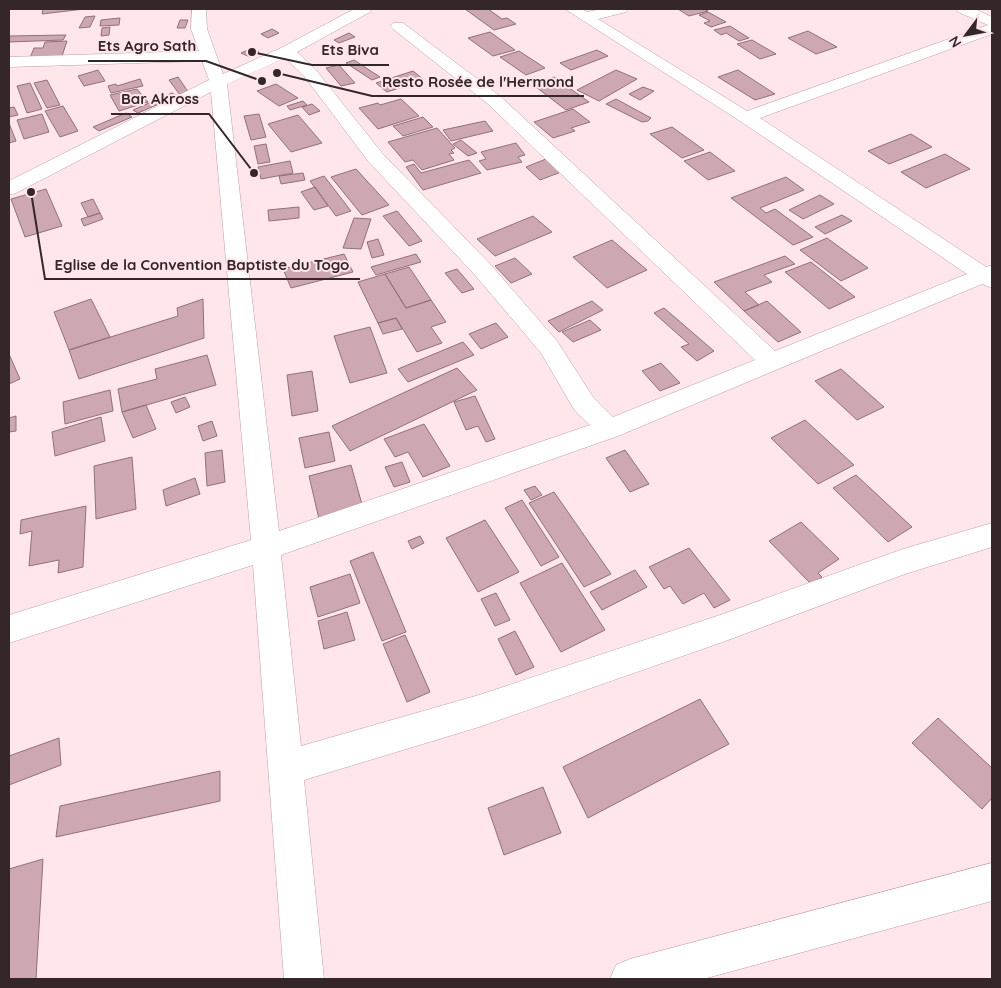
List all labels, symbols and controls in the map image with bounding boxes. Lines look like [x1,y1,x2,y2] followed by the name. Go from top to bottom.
[941,10,991,60] north arrow
[88,31,206,61] callout: Ets Agro Sath
[945,33,965,51] text: N
[312,35,389,65] callout: Ets Biva
[98,36,196,55] text: Ets Agro Sath
[321,40,379,59] text: Ets Biva
[372,66,584,96] callout: Resto Rosée de l'Hermond
[382,72,574,91] text: Resto Rosée de l'Hermond
[111,84,209,114] callout: Bar Akross
[121,89,199,108] text: Bar Akross
[45,249,360,279] callout: Eglise de la Convention Baptiste du Togo
[55,255,349,274] text: Eglise de la Convention Baptiste du Togo

